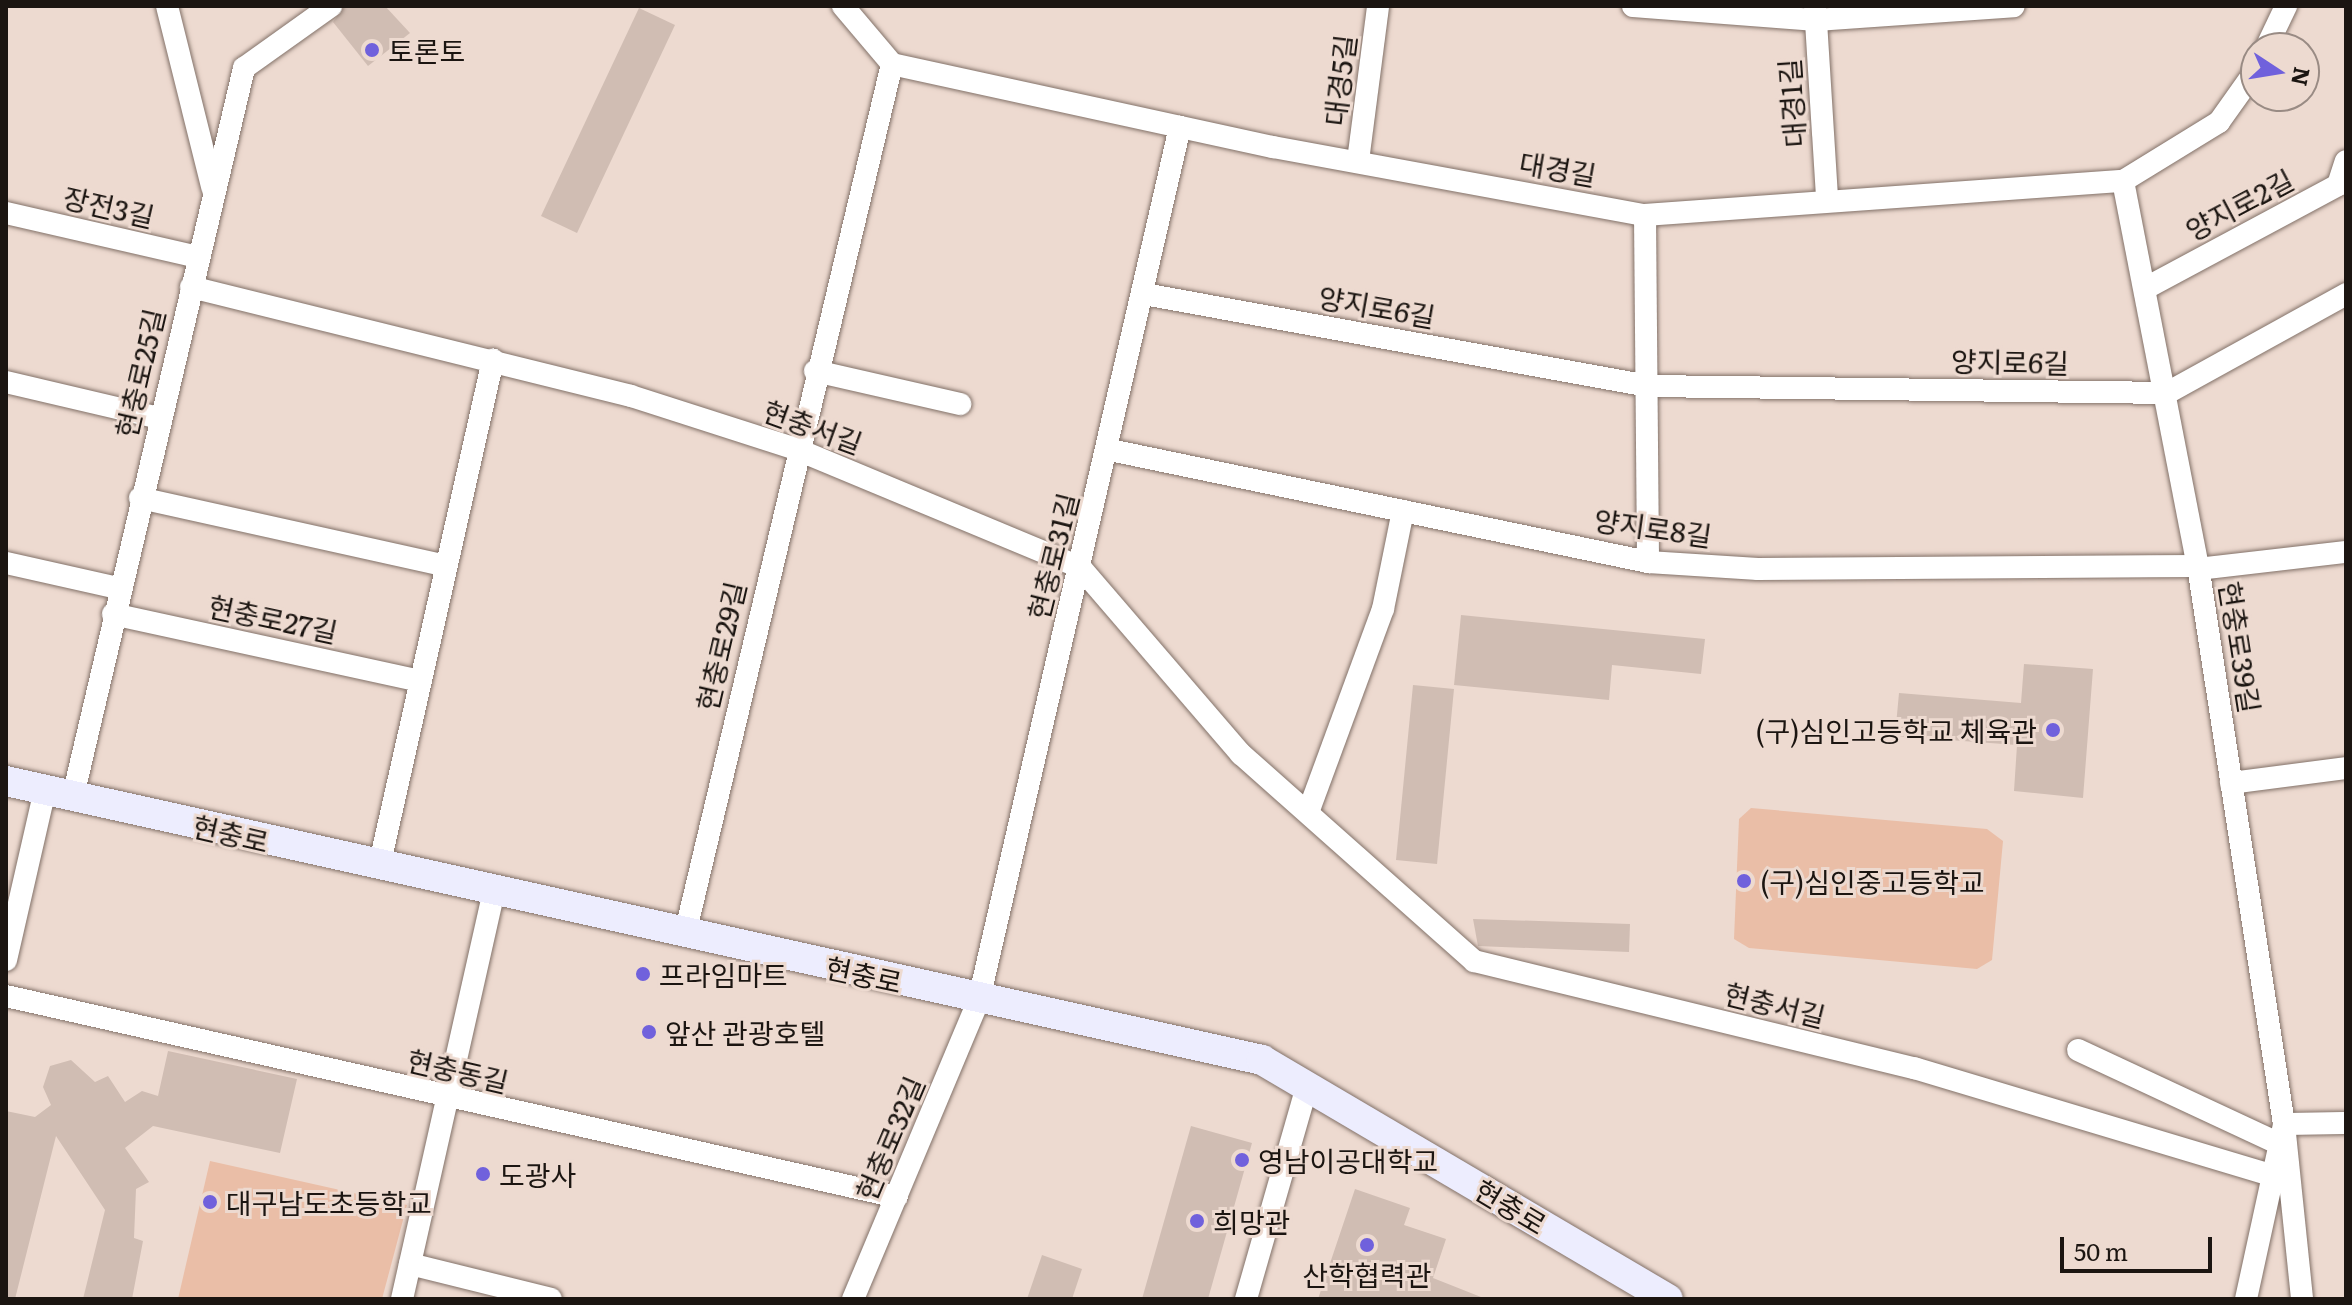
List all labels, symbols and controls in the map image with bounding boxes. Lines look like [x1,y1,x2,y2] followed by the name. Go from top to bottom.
[2240,32,2320,112] north arrow
[388,33,465,67] place label: 토론토
[1317,33,1361,127] street label: 대경5길
[363,41,381,59] marker: 토론토
[1771,58,1811,148] street label: 대경1길
[2284,64,2320,89] text: N
[1517,145,1599,191] street label: 대경길
[2179,162,2299,246] street label: 양지로2길
[60,179,158,233] street label: 장전3길
[1316,279,1438,333] street label: 양지로6길
[108,305,170,441] street label: 현충로25길
[1951,343,2069,379] street label: 양지로6길
[759,393,867,459] street label: 현충서길
[1020,489,1084,623] street label: 현충로31길
[1592,502,1714,552] street label: 양지로8길
[689,578,751,714] street label: 현충로29길
[2214,579,2268,715] street label: 현충로39길
[205,588,341,648] street label: 현충로27길
[1755,713,2037,747] place label: (구)심인고등학교 체육관
[2044,721,2062,739] marker: (구)심인고등학교 체육관
[190,808,272,858] street label: 현충로
[1760,864,1985,898] place label: (구)심인중고등학교
[1735,872,1753,890] marker: (구)심인중고등학교
[823,950,905,998] street label: 현충로
[659,957,788,991] place label: 프라임마트
[634,965,652,983] marker: 프라임마트
[1721,975,1829,1033] street label: 현충서길
[665,1015,825,1049] place label: 앞산 관광호텔
[640,1023,658,1041] marker: 앞산 관광호텔
[404,1042,512,1098] street label: 현충동길
[848,1071,930,1205] street label: 현충로32길
[1258,1143,1438,1177] place label: 영남이공대학교
[1233,1151,1251,1169] marker: 영남이공대학교
[499,1157,576,1191] place label: 도광사
[474,1165,492,1183] marker: 도광사
[1469,1172,1553,1240] street label: 현충로
[226,1185,432,1219] place label: 대구남도초등학교
[201,1193,219,1211] marker: 대구남도초등학교
[1213,1204,1290,1238] place label: 희망관
[1188,1212,1206,1230] marker: 희망관
[2064,1221,2216,1271] scale bar
[2074,1233,2128,1268] text: 50 m
[1358,1236,1376,1254] marker: 산학협력관
[1303,1257,1431,1291] place label: 산학협력관

